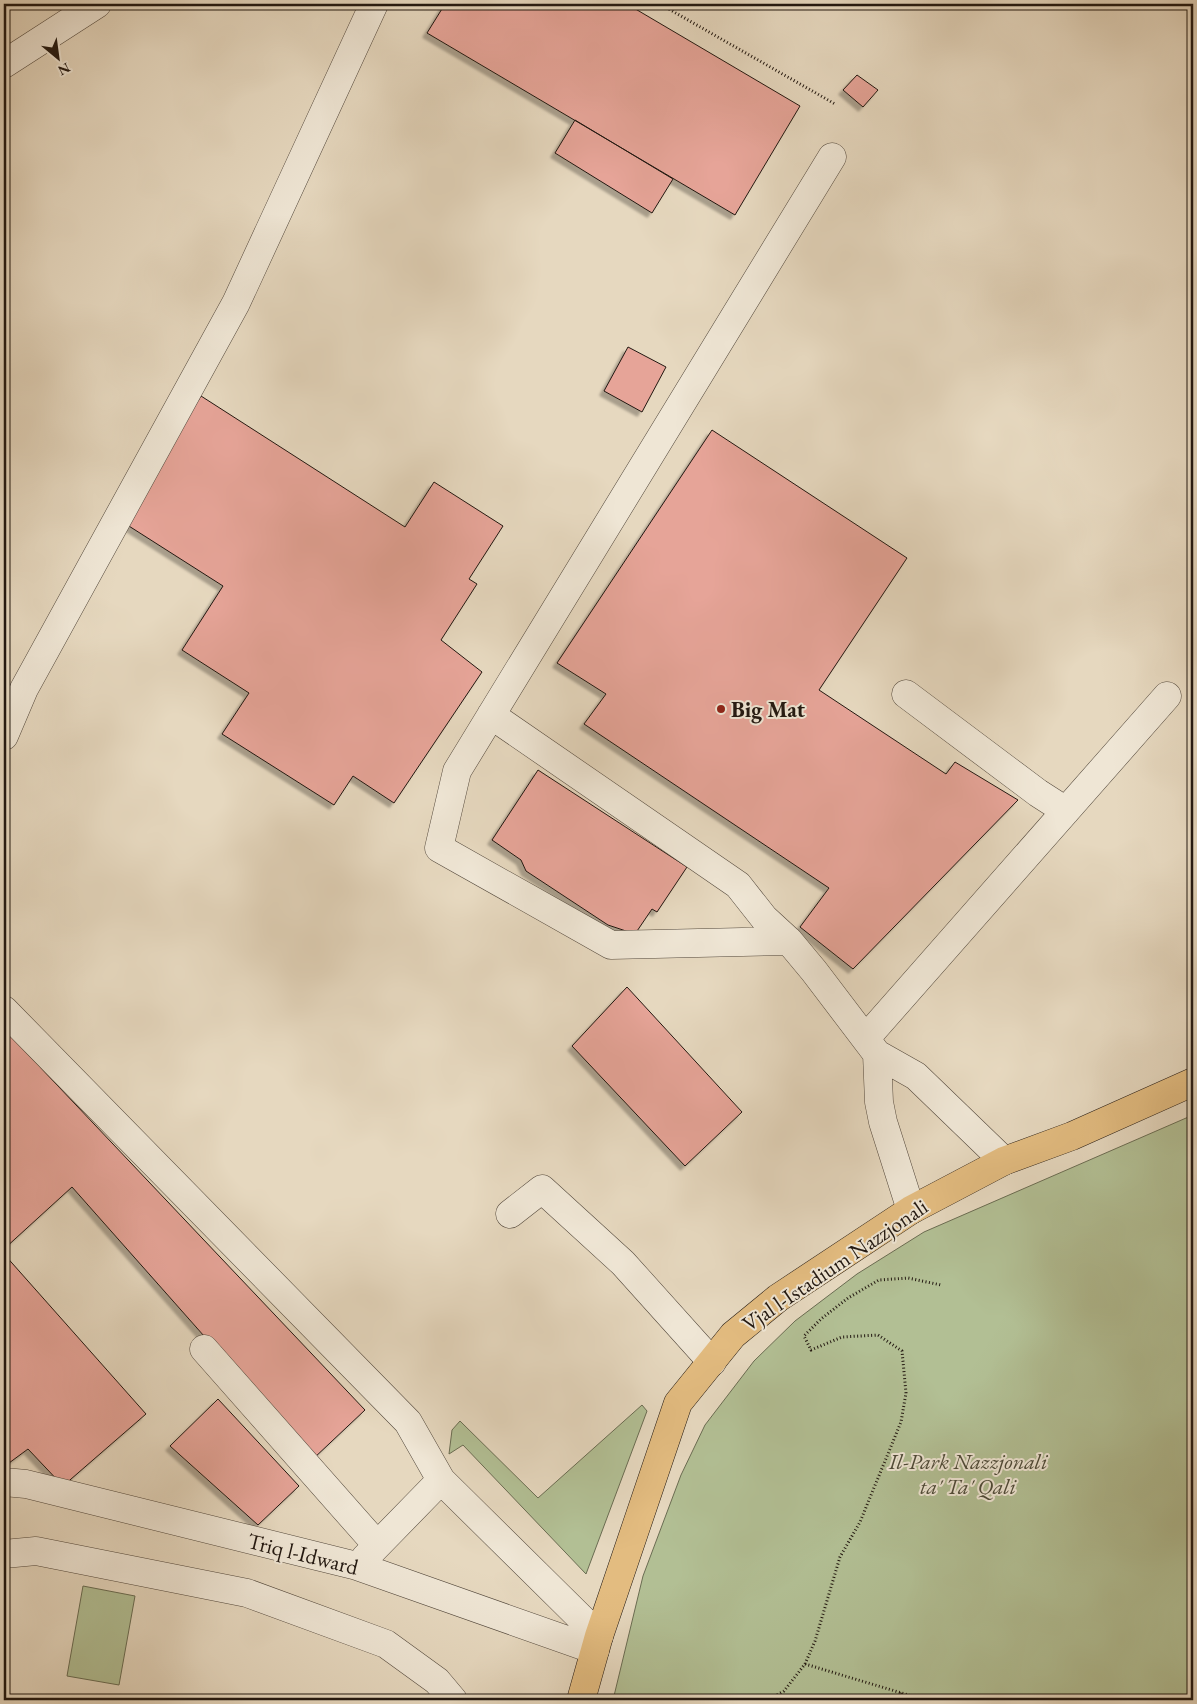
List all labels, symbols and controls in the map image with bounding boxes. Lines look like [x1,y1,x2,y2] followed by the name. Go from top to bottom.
[32,32,82,82] north arrow
[54,59,74,80] text: N
[731,695,806,724] place label: Big Mat
[715,703,727,715] marker: Big Mat
[737,1192,933,1338] street label: Vjal l-Istadium Nazzjonali
[888,1447,1049,1501] park label: Il-Park Nazzjonali ta' Ta' Qali
[245,1526,362,1582] street label: Triq l-Idward

